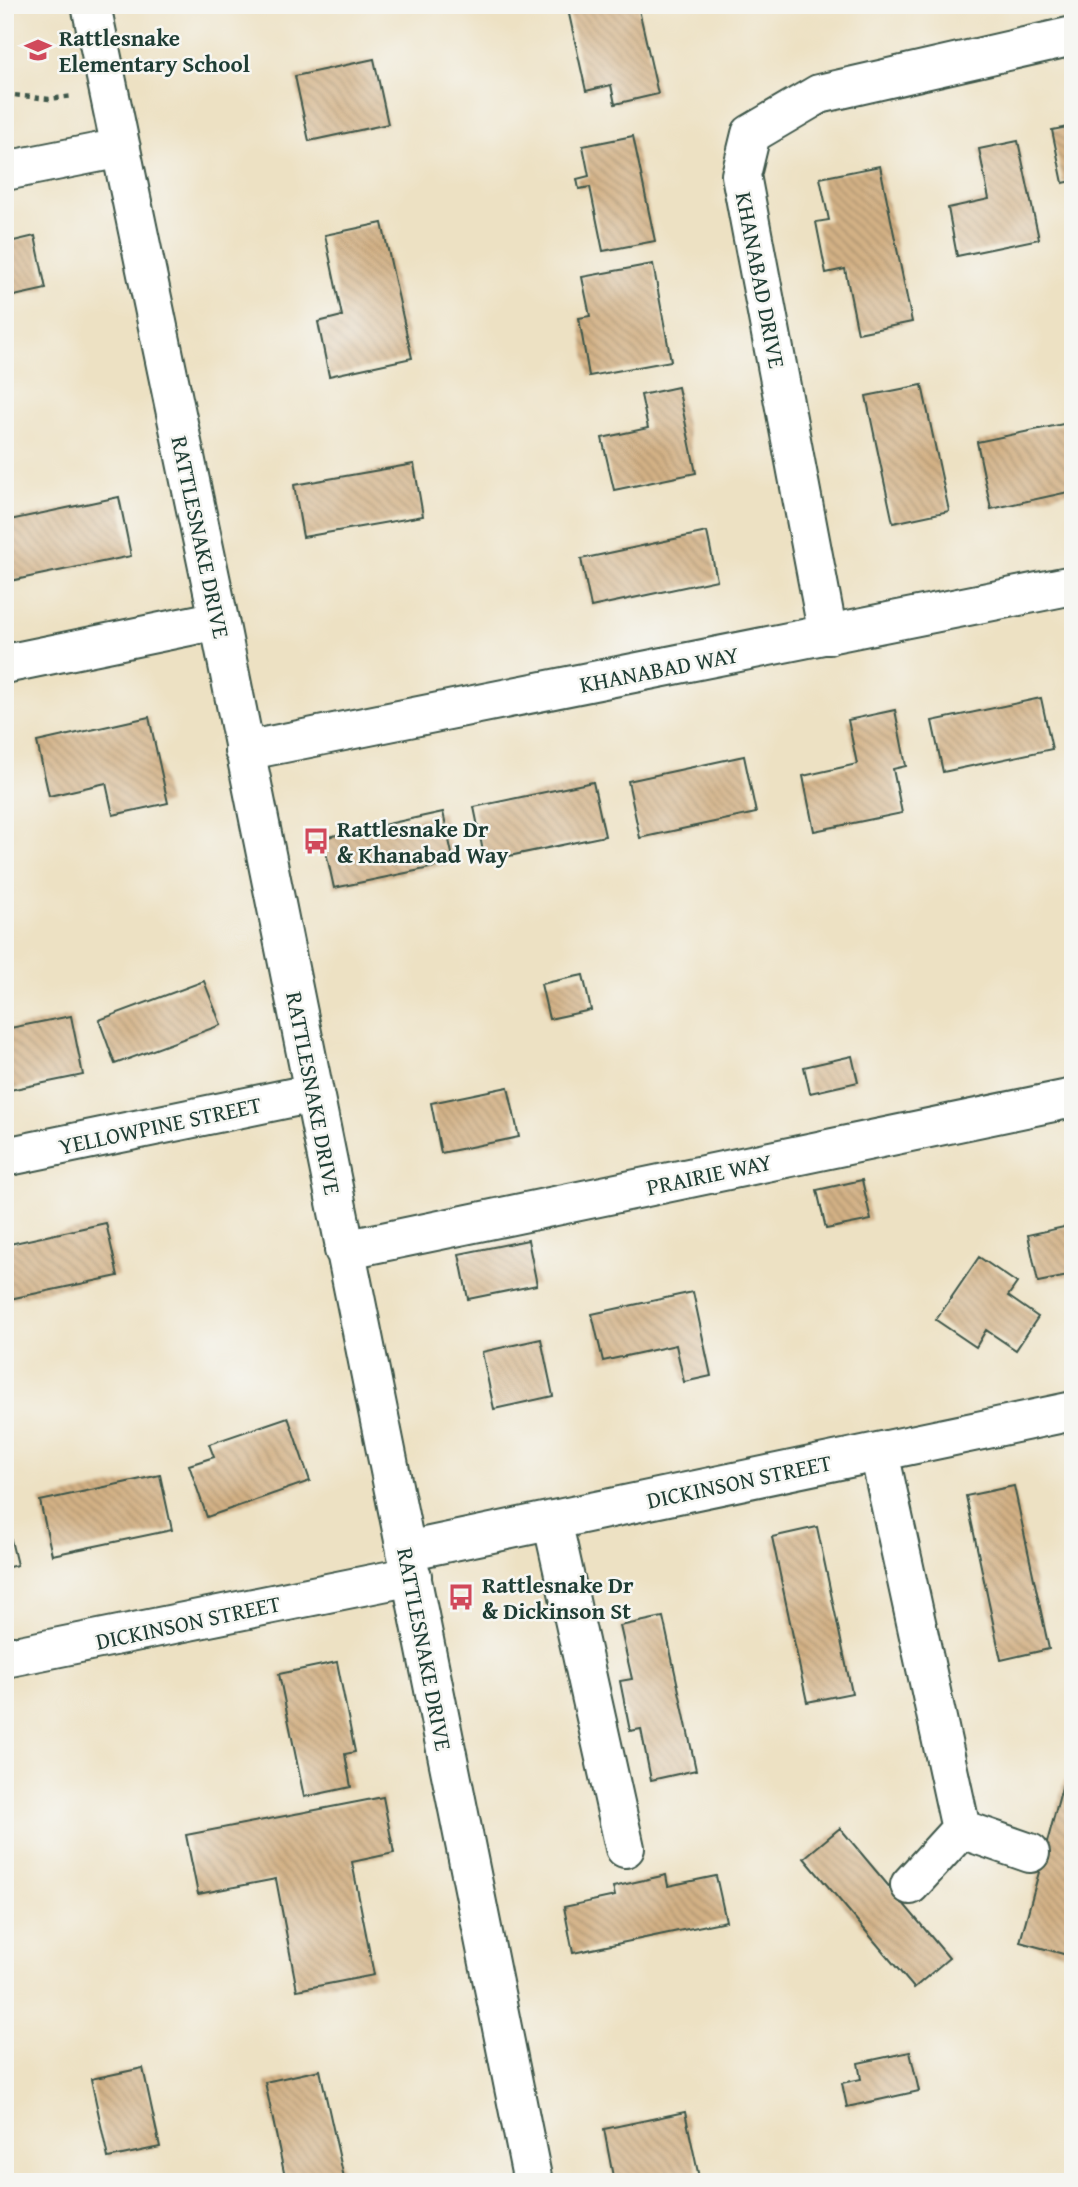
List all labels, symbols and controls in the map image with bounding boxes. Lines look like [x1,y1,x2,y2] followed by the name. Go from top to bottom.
[59,21,250,80] place label: Rattlesnake Elementary School
[23,35,53,65] school or university icon: Rattlesnake Elementary School
[728,189,794,371] street label: KHANABAD DRIVE
[163,433,239,641] street label: RATTLESNAKE DRIVE
[577,637,742,701] street label: KHANABAD WAY
[337,812,509,871] place label: Rattlesnake Dr & Khanabad Way
[301,826,331,856] bus stop icon: Rattlesnake Dr & Khanabad Way
[278,989,350,1197] street label: RATTLESNAKE DRIVE
[56,1087,264,1163] street label: YELLOWPINE STREET
[643,1145,775,1203] street label: PRAIRIE WAY
[644,1445,835,1517] street label: DICKINSON STREET
[389,1545,461,1753] street label: RATTLESNAKE DRIVE
[482,1568,634,1627] place label: Rattlesnake Dr & Dickinson St
[446,1582,476,1612] bus stop icon: Rattlesnake Dr & Dickinson St
[93,1586,284,1658] street label: DICKINSON STREET

